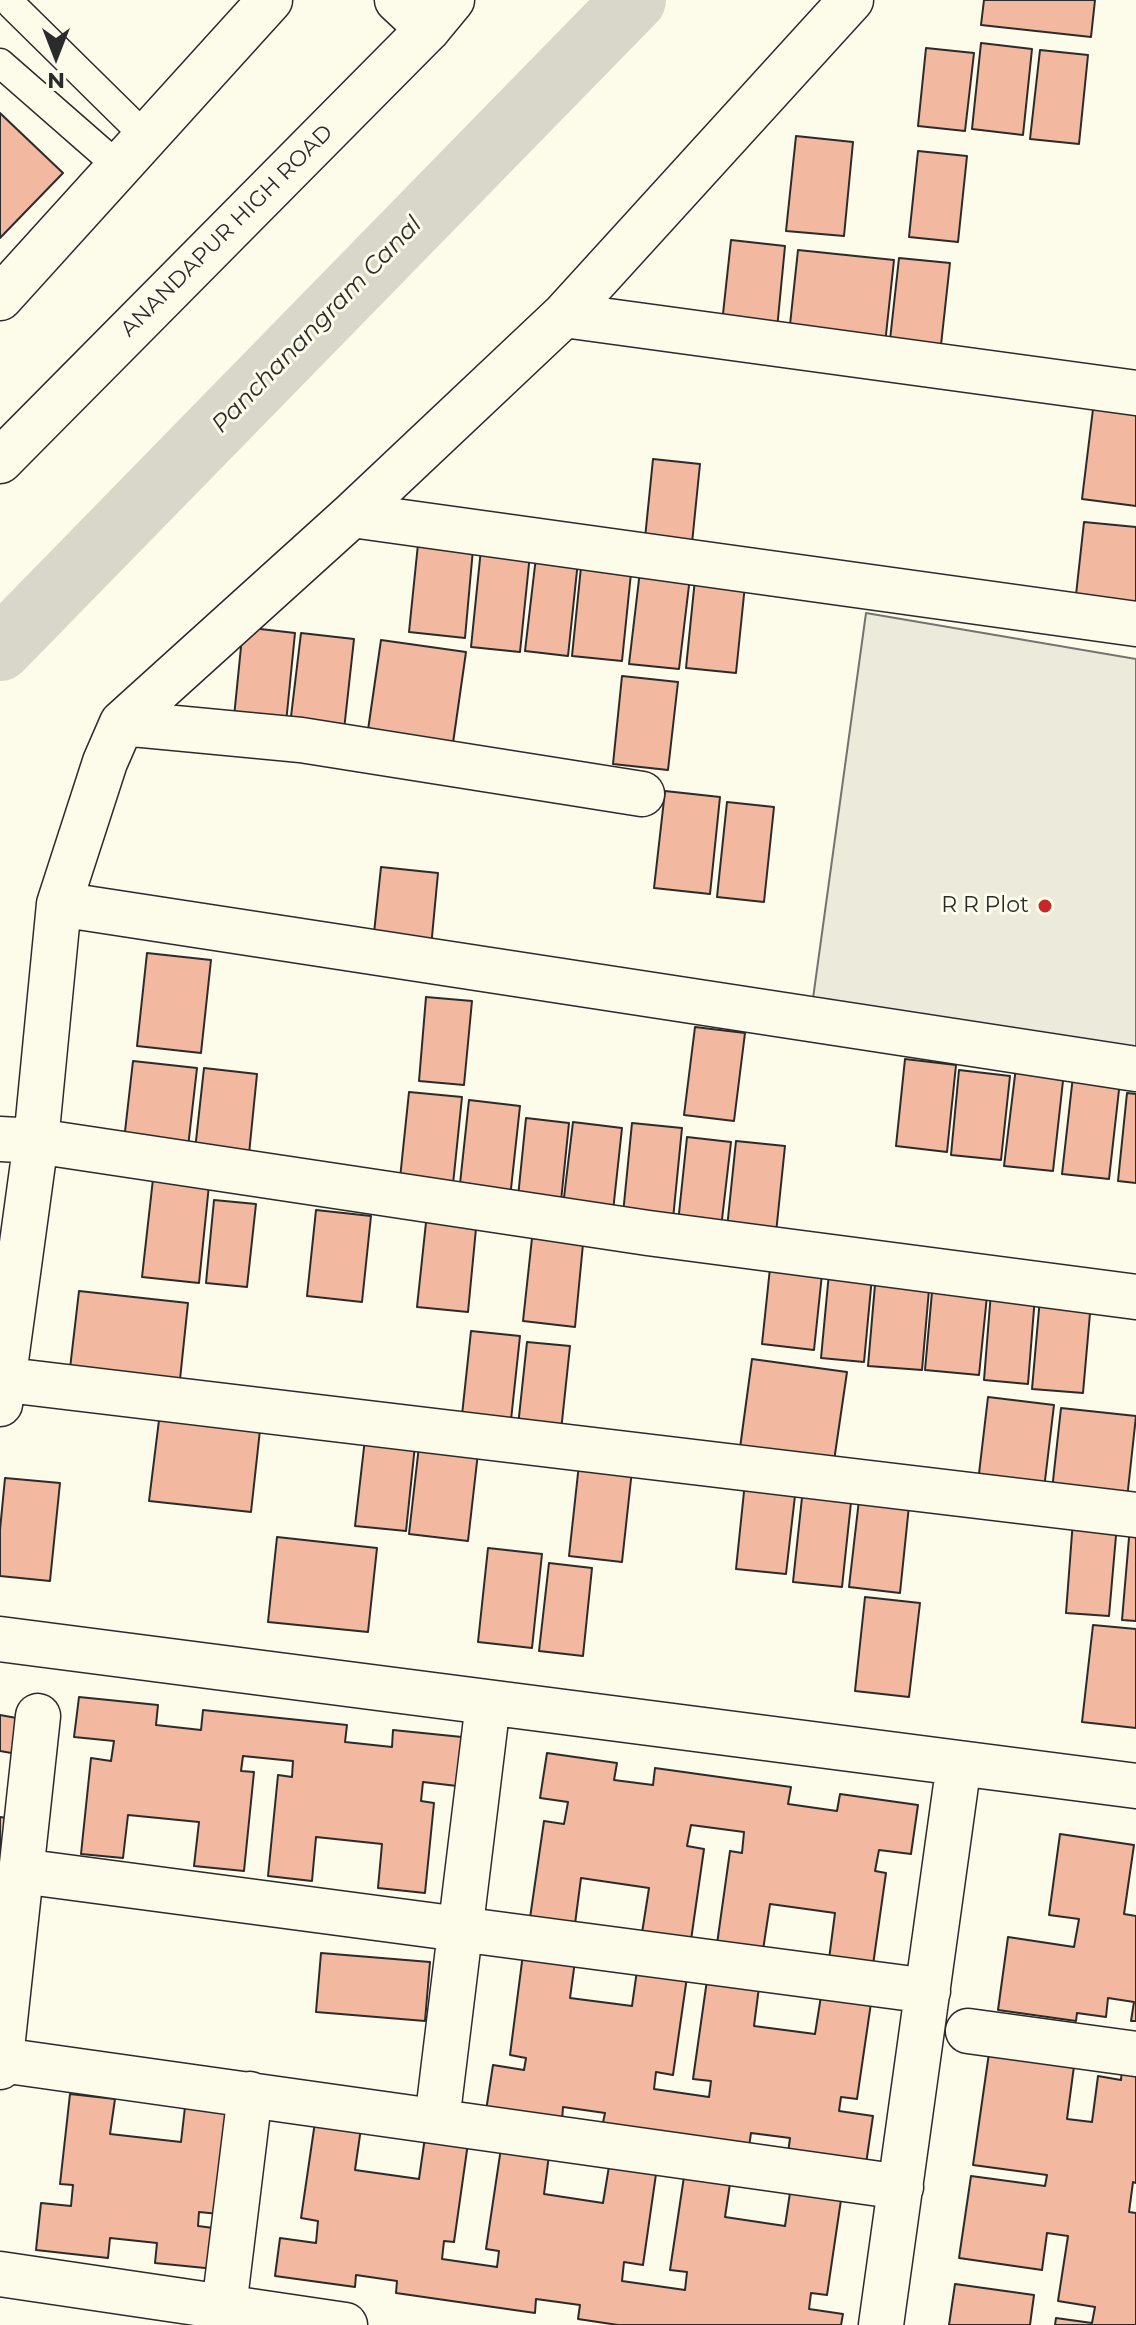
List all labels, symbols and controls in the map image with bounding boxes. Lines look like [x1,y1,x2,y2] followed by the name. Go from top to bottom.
[16,16,96,96] north arrow
[47,67,65,94] text: N
[115,119,339,343] street label: ANANDAPUR HIGH ROAD
[206,211,428,439] water label: Panchanangram Canal
[941,893,1029,919] place label: R R Plot
[1036,897,1054,915] marker: R R Plot

